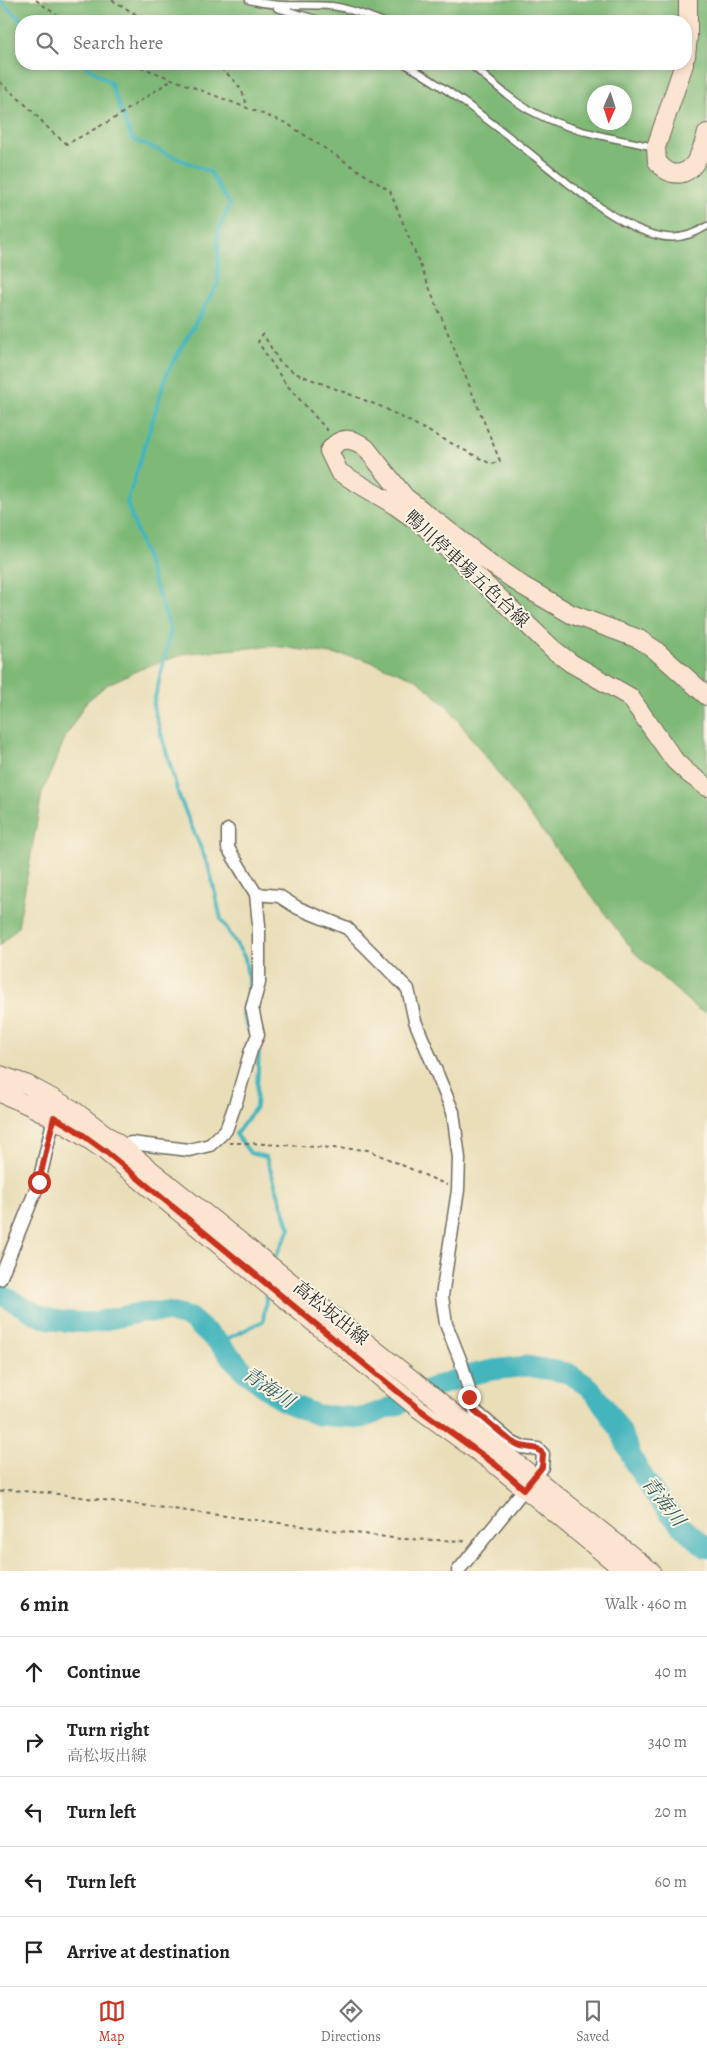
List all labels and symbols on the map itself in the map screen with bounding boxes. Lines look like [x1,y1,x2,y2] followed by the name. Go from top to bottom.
[587,85,632,130] north arrow
[400,505,534,633] street label: 鴨川停車場五色台線
[28,1171,51,1194] route start
[288,1275,374,1351] street label: 高松坂出線
[238,1361,301,1416] water label: 青海川
[458,1386,481,1409] route end
[635,1471,692,1534] water label: 青海川

